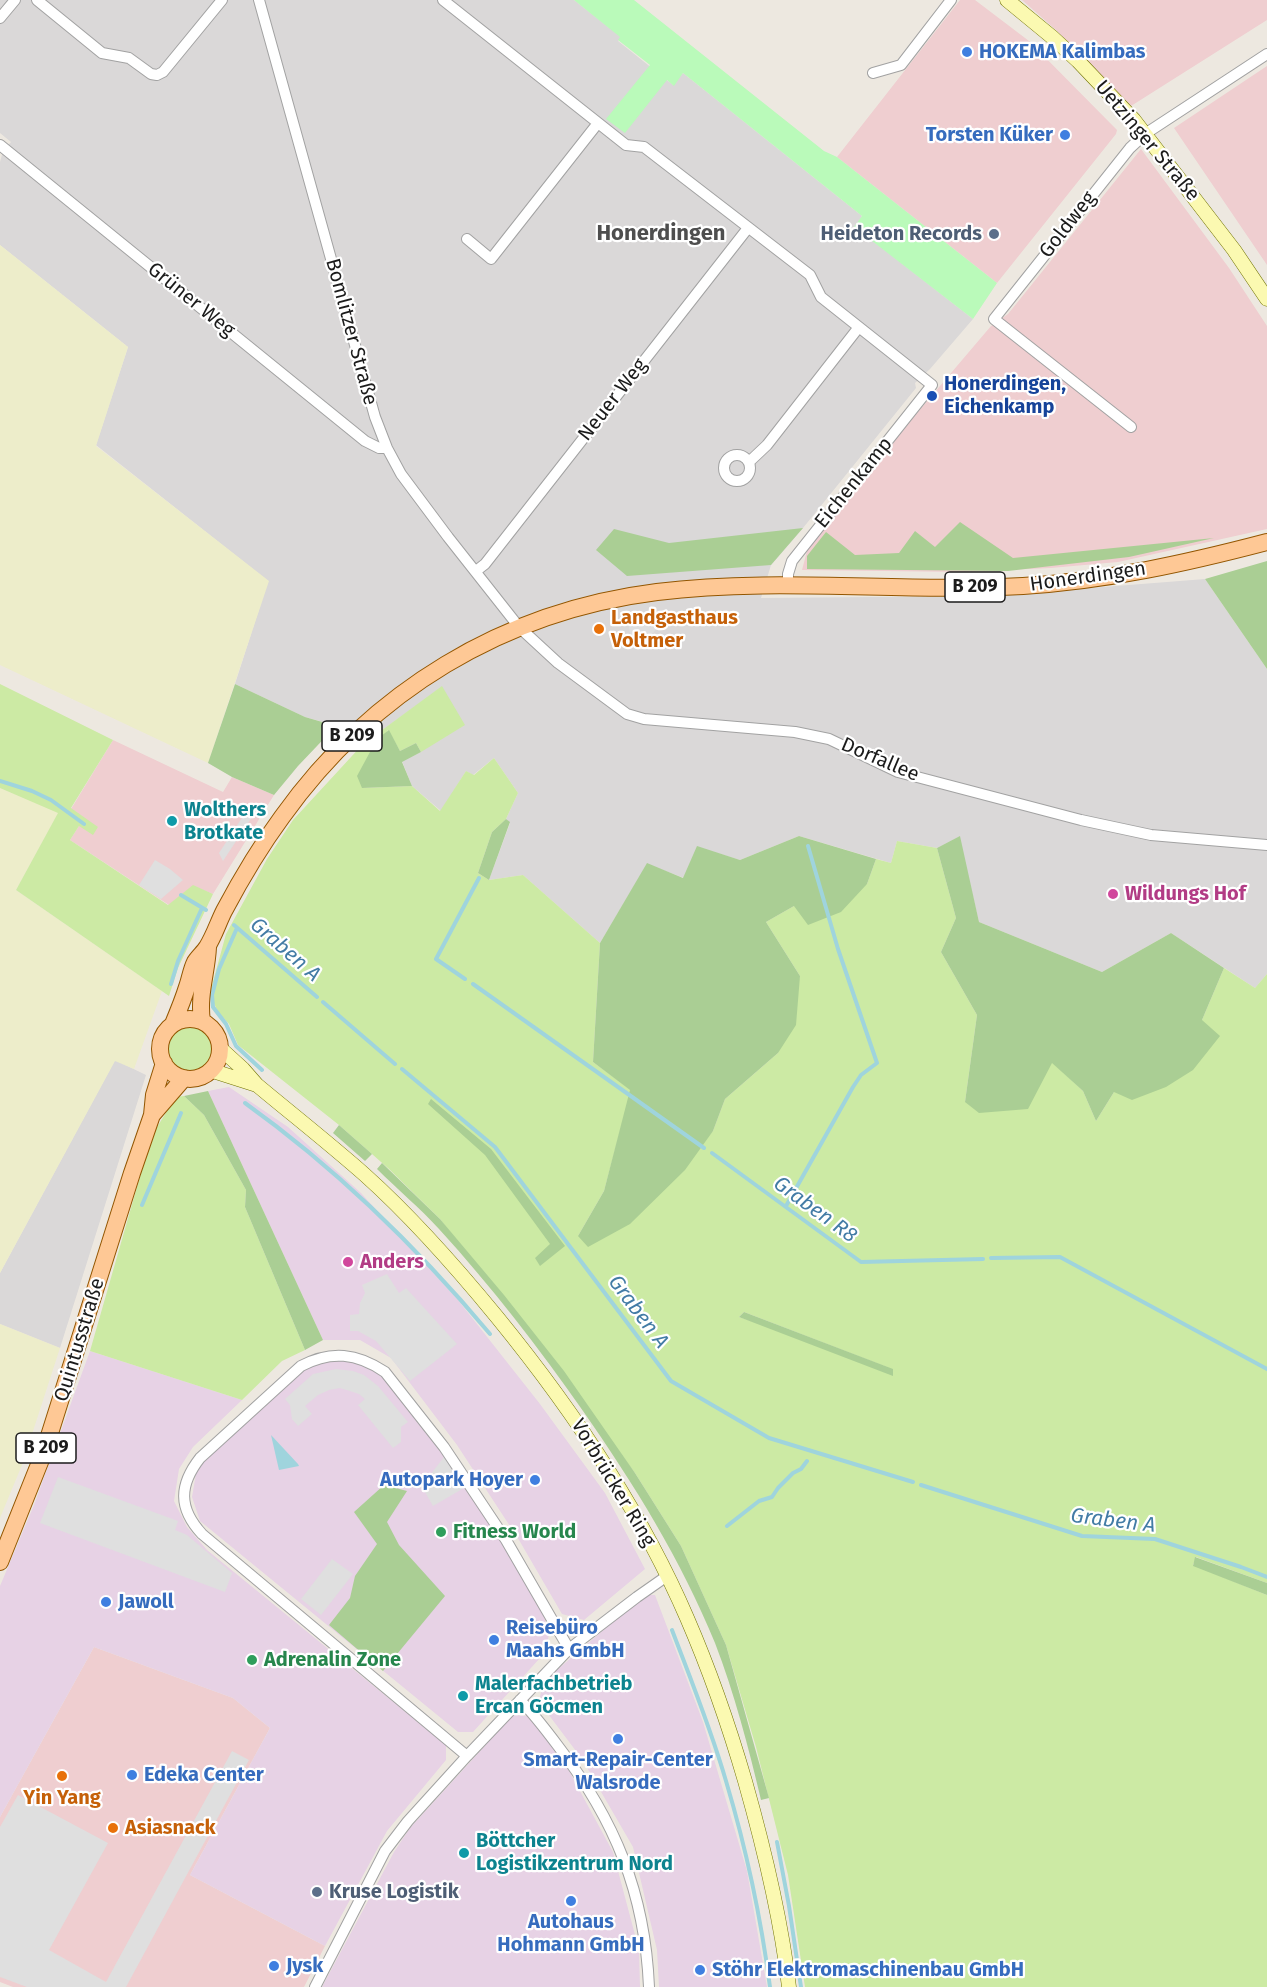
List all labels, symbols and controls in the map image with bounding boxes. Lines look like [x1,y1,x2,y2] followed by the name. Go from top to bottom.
[979,40,1145,64] place label: HOKEMA Kalimbas
[960,45,974,59] marker: HOKEMA Kalimbas
[1090,76,1204,206] street label: Uetzinger Straße
[926,123,1053,147] place label: Torsten Küker
[1058,128,1072,142] marker: Torsten Küker
[1035,187,1101,263] street label: Goldweg
[596,221,726,247] district label: Honerdingen
[821,222,982,246] place label: Heideton Records
[987,227,1001,241] marker: Heideton Records
[320,256,382,408] street label: Bomlitzer Straße
[143,258,239,342] street label: Grüner Weg
[573,354,653,446] street label: Neuer Weg
[944,372,1066,419] place label: Honerdingen, Eichenkamp
[925,389,939,403] marker: Honerdingen, Eichenkamp
[810,433,898,533] street label: Eichenkamp
[1028,557,1148,597] street label: Honerdingen
[945,572,1005,602] road number: B 209
[611,606,738,653] place label: Landgasthaus Voltmer
[592,622,606,636] marker: Landgasthaus Voltmer
[322,721,382,751] road number: B 209
[837,733,923,787] street label: Dorfallee
[184,798,266,845] place label: Wolthers Brotkate
[165,814,179,828] marker: Wolthers Brotkate
[1125,882,1246,906] place label: Wildungs Hof
[1106,887,1120,901] marker: Wildungs Hof
[245,913,325,987] water label: Graben A
[768,1171,862,1249] water label: Graben R8
[360,1250,424,1274] place label: Anders
[341,1255,355,1269] marker: Anders
[602,1270,674,1354] water label: Graben A
[50,1275,110,1405] street label: Quintusstraße
[565,1415,661,1551] street label: Vorbrücker Ring
[16,1433,76,1463] road number: B 209
[380,1468,523,1492] place label: Autopark Hoyer
[528,1473,542,1487] marker: Autopark Hoyer
[1069,1503,1157,1539] water label: Graben A
[453,1520,576,1544] place label: Fitness World
[434,1525,448,1539] marker: Fitness World
[118,1590,174,1614] place label: Jawoll
[99,1595,113,1609] marker: Jawoll
[506,1616,625,1663] place label: Reisebüro Maahs GmbH
[487,1633,501,1647] marker: Reisebüro Maahs GmbH
[264,1648,401,1672] place label: Adrenalin Zone
[245,1653,259,1667] marker: Adrenalin Zone
[475,1672,632,1719] place label: Malerfachbetrieb Ercan Göcmen
[456,1689,470,1703] marker: Malerfachbetrieb Ercan Göcmen
[611,1732,625,1746] marker: Smart-Repair-Center Walsrode
[523,1748,713,1795] place label: Smart-Repair-Center Walsrode
[144,1763,264,1787] place label: Edeka Center
[125,1768,139,1782] marker: Edeka Center
[55,1769,69,1783] marker: Yin Yang
[23,1786,101,1810] place label: Yin Yang
[125,1816,216,1840] place label: Asiasnack
[106,1821,120,1835] marker: Asiasnack
[476,1829,673,1876] place label: Böttcher Logistikzentrum Nord
[457,1846,471,1860] marker: Böttcher Logistikzentrum Nord
[329,1880,459,1904] place label: Kruse Logistik
[310,1885,324,1899] marker: Kruse Logistik
[564,1894,578,1908] marker: Autohaus Hohmann GmbH
[497,1910,645,1957] place label: Autohaus Hohmann GmbH
[286,1954,323,1978] place label: Jysk
[712,1958,1024,1982] place label: Stöhr Elektromaschinenbau GmbH
[267,1959,281,1973] marker: Jysk
[693,1963,707,1977] marker: Stöhr Elektromaschinenbau GmbH

